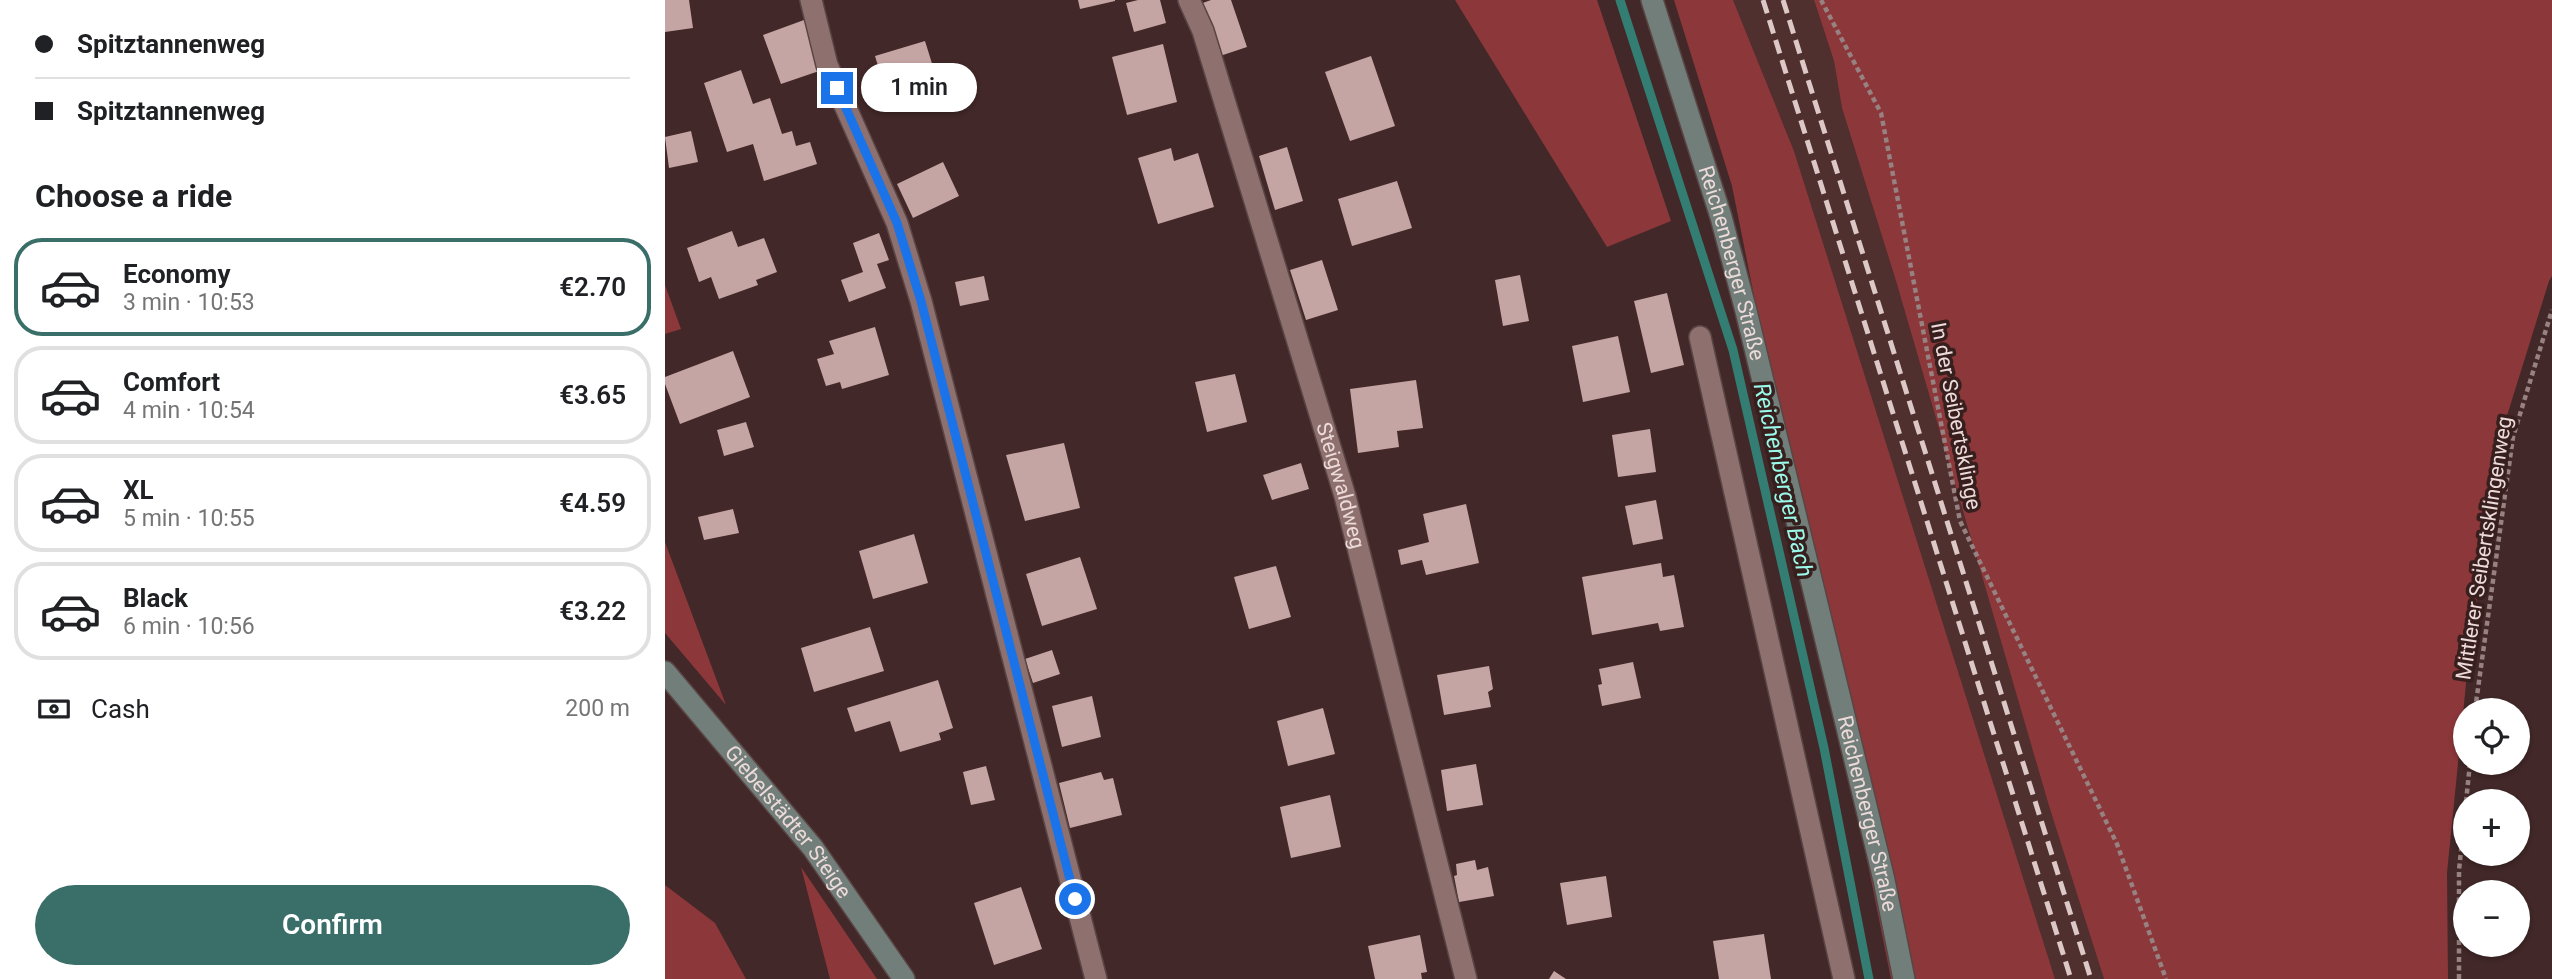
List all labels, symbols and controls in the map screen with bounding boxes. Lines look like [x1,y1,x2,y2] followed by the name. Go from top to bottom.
[77,29,265,59] text: Spitztannenweg
[861,64,977,112] callout: 1 min
[821,72,853,104] route end
[890,74,948,101] text: 1 min
[77,96,265,126] text: Spitztannenweg
[1693,163,1770,363] street label: Reichenberger Straße
[35,177,232,215] text: Choose a ride
[39,256,102,319] icon: car
[123,259,230,289] text: Economy
[559,272,626,302] text: €2.70
[123,289,255,316] text: 3 min · 10:53
[1926,320,1986,512] street label: In der Seibertsklinge
[39,364,102,427] icon: car
[123,367,220,397] text: Comfort
[559,380,626,410] text: €3.65
[1748,380,1818,580] water label: Reichenberger Bach
[123,397,255,424] text: 4 min · 10:54
[2451,415,2517,681] street label: Mittlerer Seibertsklingenweg
[1311,419,1370,551] street label: Steigwaldweg
[39,472,102,535] icon: car
[123,475,154,505] text: XL
[559,488,626,518] text: €4.59
[123,505,255,532] text: 5 min · 10:55
[39,580,102,643] icon: car
[123,583,188,613] text: Black
[559,596,626,626] text: €3.22
[123,613,255,640] text: 6 min · 10:56
[35,690,73,728] icon: cash
[91,694,150,724] text: Cash
[565,695,630,722] text: 200 m
[2453,698,2530,957] map controls
[2453,698,2530,775] button: locate
[1833,713,1902,914] street label: Reichenberger Straße
[720,741,856,903] street label: Giebelstädter Steige
[2453,789,2530,866] button: +
[2453,880,2530,957] button: −
[1059,883,1091,915] route start
[35,885,630,965] button: Confirm

